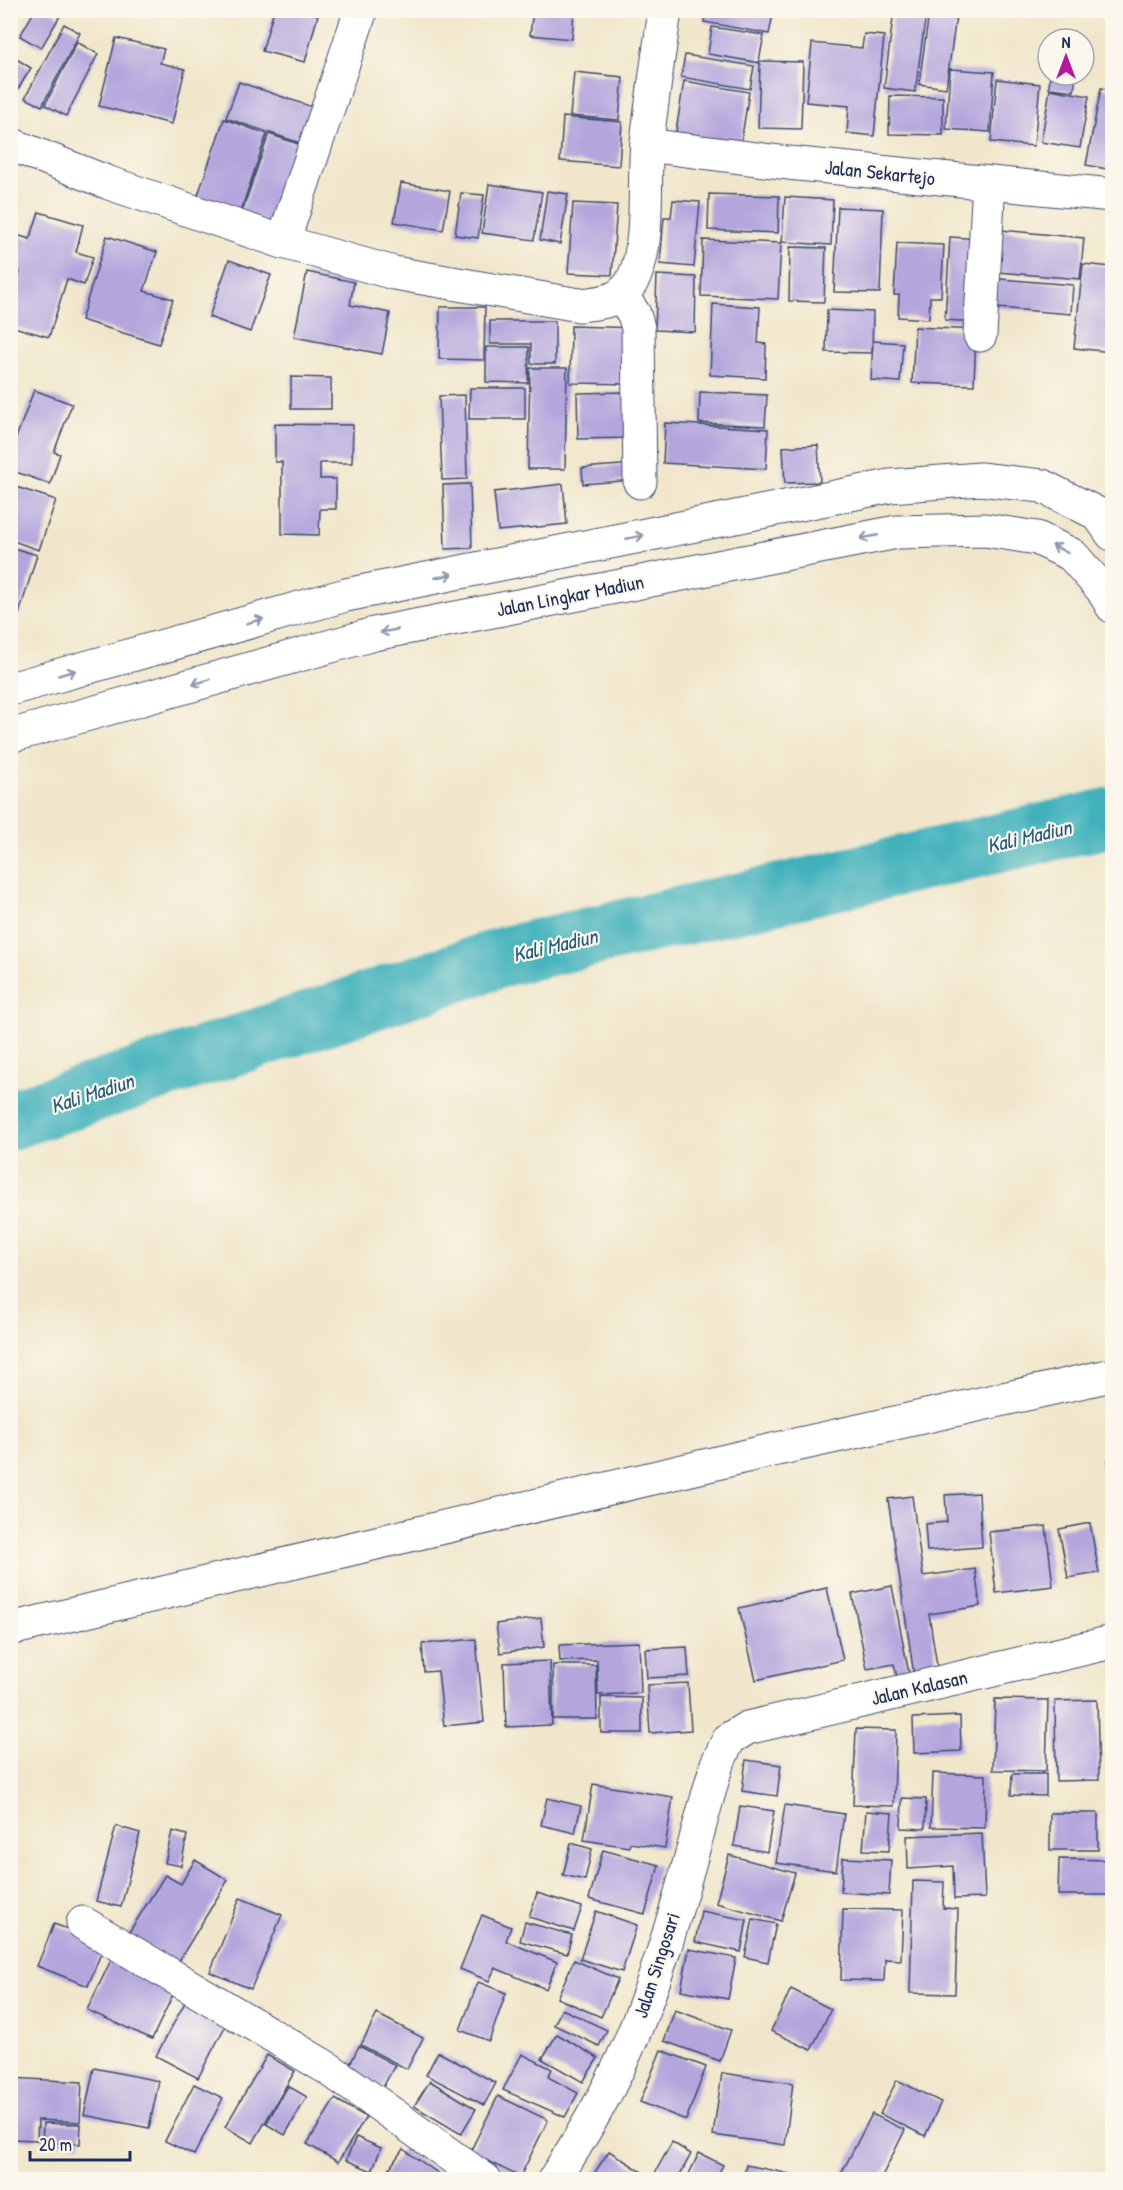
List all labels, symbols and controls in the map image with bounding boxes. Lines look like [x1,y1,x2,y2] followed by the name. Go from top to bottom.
[1036,27,1096,87] north arrow
[1062,31,1071,53] text: N
[824,153,936,191] street label: Jalan Sekartejo
[625,531,645,542] one-way arrow
[859,532,879,543] one-way arrow
[1051,543,1069,555] one-way arrow
[494,567,646,623] street label: Jalan Lingkar Madiun
[434,570,453,581] one-way arrow
[245,615,264,626] one-way arrow
[380,626,399,637] one-way arrow
[57,667,76,678] one-way arrow
[192,677,211,689] one-way arrow
[984,812,1076,860] water label: Kali Madiun
[510,921,602,969] water label: Kali Madiun
[47,1065,139,1120] water label: Kali Madiun
[868,1663,970,1711] street label: Jalan Kalasan
[626,1909,686,2021] street label: Jalan Singosari
[30,2124,130,2162] scale bar
[39,2132,72,2157] text: 20 m

